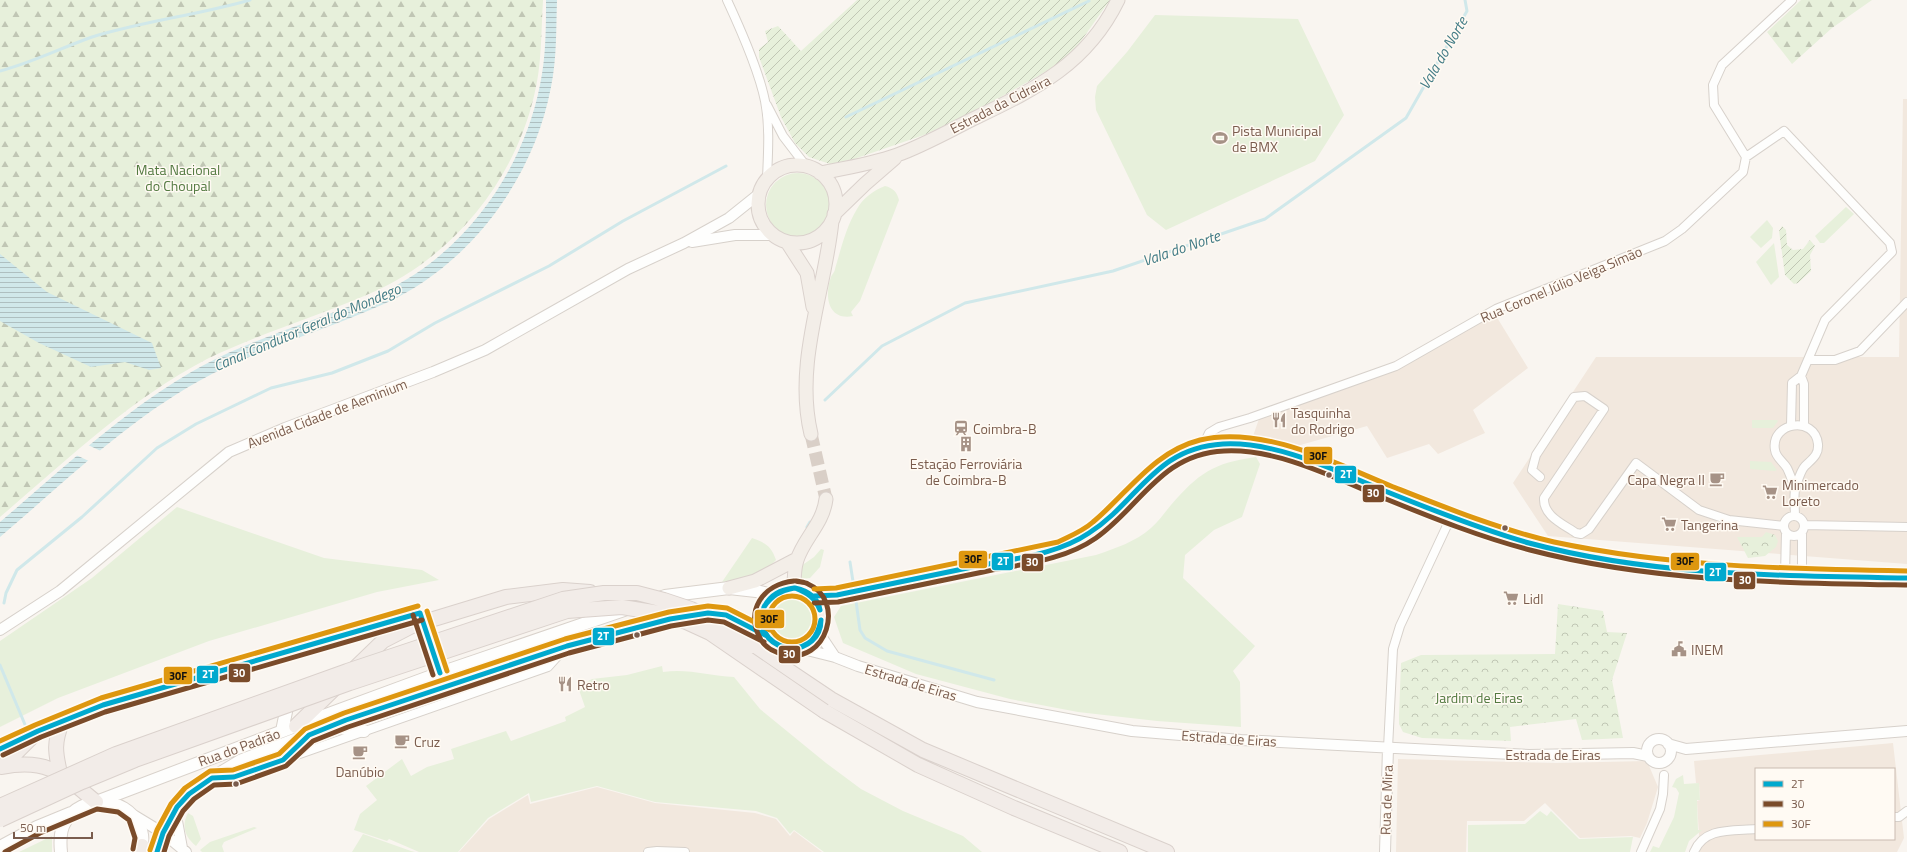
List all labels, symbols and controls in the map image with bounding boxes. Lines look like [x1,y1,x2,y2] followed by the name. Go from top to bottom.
[1413,11,1474,94] water label: Vala do Norte
[946,69,1054,139] street label: Estrada da Cidreira
[1232,120,1321,157] place label: Pista Municipal de BMX
[1211,129,1229,147] sports icon: Pista Municipal de BMX
[136,159,220,196] park label: Mata Nacional do Choupal
[1139,224,1224,272] water label: Vala do Norte
[1477,240,1645,328] street label: Rua Coronel Júlio Veiga Simão
[210,277,405,377] water label: Canal Condutor Geral do Mondego
[244,373,410,453] street label: Avenida Cidade de Aeminium
[1291,402,1355,439] place label: Tasquinha do Rodrigo
[1270,411,1288,429] restaurant icon: Tasquinha do Rodrigo
[973,418,1037,439] place label: Coimbra-B
[952,419,970,437] station icon: Coimbra-B
[957,435,975,453] building icon: Estação Ferroviária de Coimbra-B
[1303,446,1333,465] line badge: 30F
[1309,448,1327,464] text: 30F
[910,453,1022,490] place label: Estação Ferroviária de Coimbra-B
[1334,465,1357,484] line badge: 2T
[1340,466,1352,482] text: 2T
[1627,469,1705,490] place label: Capa Negra II
[1324,470,1334,480] unlabelled marker
[1708,470,1726,488] cafe icon: Capa Negra II
[1782,474,1859,511] place label: Minimercado Loreto
[1761,483,1779,501] supermarket icon: Minimercado Loreto
[1362,484,1385,503] line badge: 30
[1367,485,1379,501] text: 30
[1681,514,1738,535] place label: Tangerina
[1660,515,1678,533] supermarket icon: Tangerina
[1500,523,1510,533] unlabelled marker
[958,550,988,569] line badge: 30F
[964,551,982,567] text: 30F
[991,552,1014,571] line badge: 2T
[1670,552,1700,571] line badge: 30F
[997,553,1009,569] text: 2T
[1021,553,1044,572] line badge: 30
[1676,553,1694,569] text: 30F
[1026,554,1038,570] text: 30
[1704,562,1727,582] line badge: 2T
[1709,564,1721,580] text: 2T
[1733,571,1756,590] line badge: 30
[1739,572,1751,588] text: 30
[1523,588,1543,609] place label: Lidl
[1502,589,1520,607] supermarket icon: Lidl
[754,609,785,629] line badge: 30F
[760,611,778,627] text: 30F
[592,627,615,646] line badge: 2T
[597,628,609,644] text: 2T
[632,630,642,640] unlabelled marker
[1691,639,1723,660] place label: INEM
[1670,640,1688,658] public building icon: INEM
[778,645,801,664] line badge: 30
[783,646,795,662] text: 30
[862,658,960,706] street label: Estrada de Eiras
[228,663,251,683] line badge: 30
[196,665,219,684] line badge: 2T
[233,665,245,681] text: 30
[163,666,193,685] line badge: 30F
[202,666,214,682] text: 2T
[169,668,187,684] text: 30F
[577,674,610,695] place label: Retro
[556,675,574,693] restaurant icon: Retro
[1435,687,1523,708] park label: Jardim de Eiras
[195,722,283,772] street label: Rua do Padrão
[1181,724,1277,752] street label: Estrada de Eiras
[414,731,440,752] place label: Cruz
[393,732,411,750] cafe icon: Cruz
[351,743,369,761] cafe icon: Danúbio
[1505,744,1601,765] street label: Estrada de Eiras
[336,761,384,782] place label: Danúbio
[1374,764,1398,836] street label: Rua de Mira
[1755,768,1895,840] legend
[1791,774,1805,793] text: 2T
[231,779,241,789] unlabelled marker
[1791,794,1805,813] text: 30
[14,814,92,840] scale bar
[1791,814,1811,833] text: 30F
[20,818,46,837] text: 50 m

